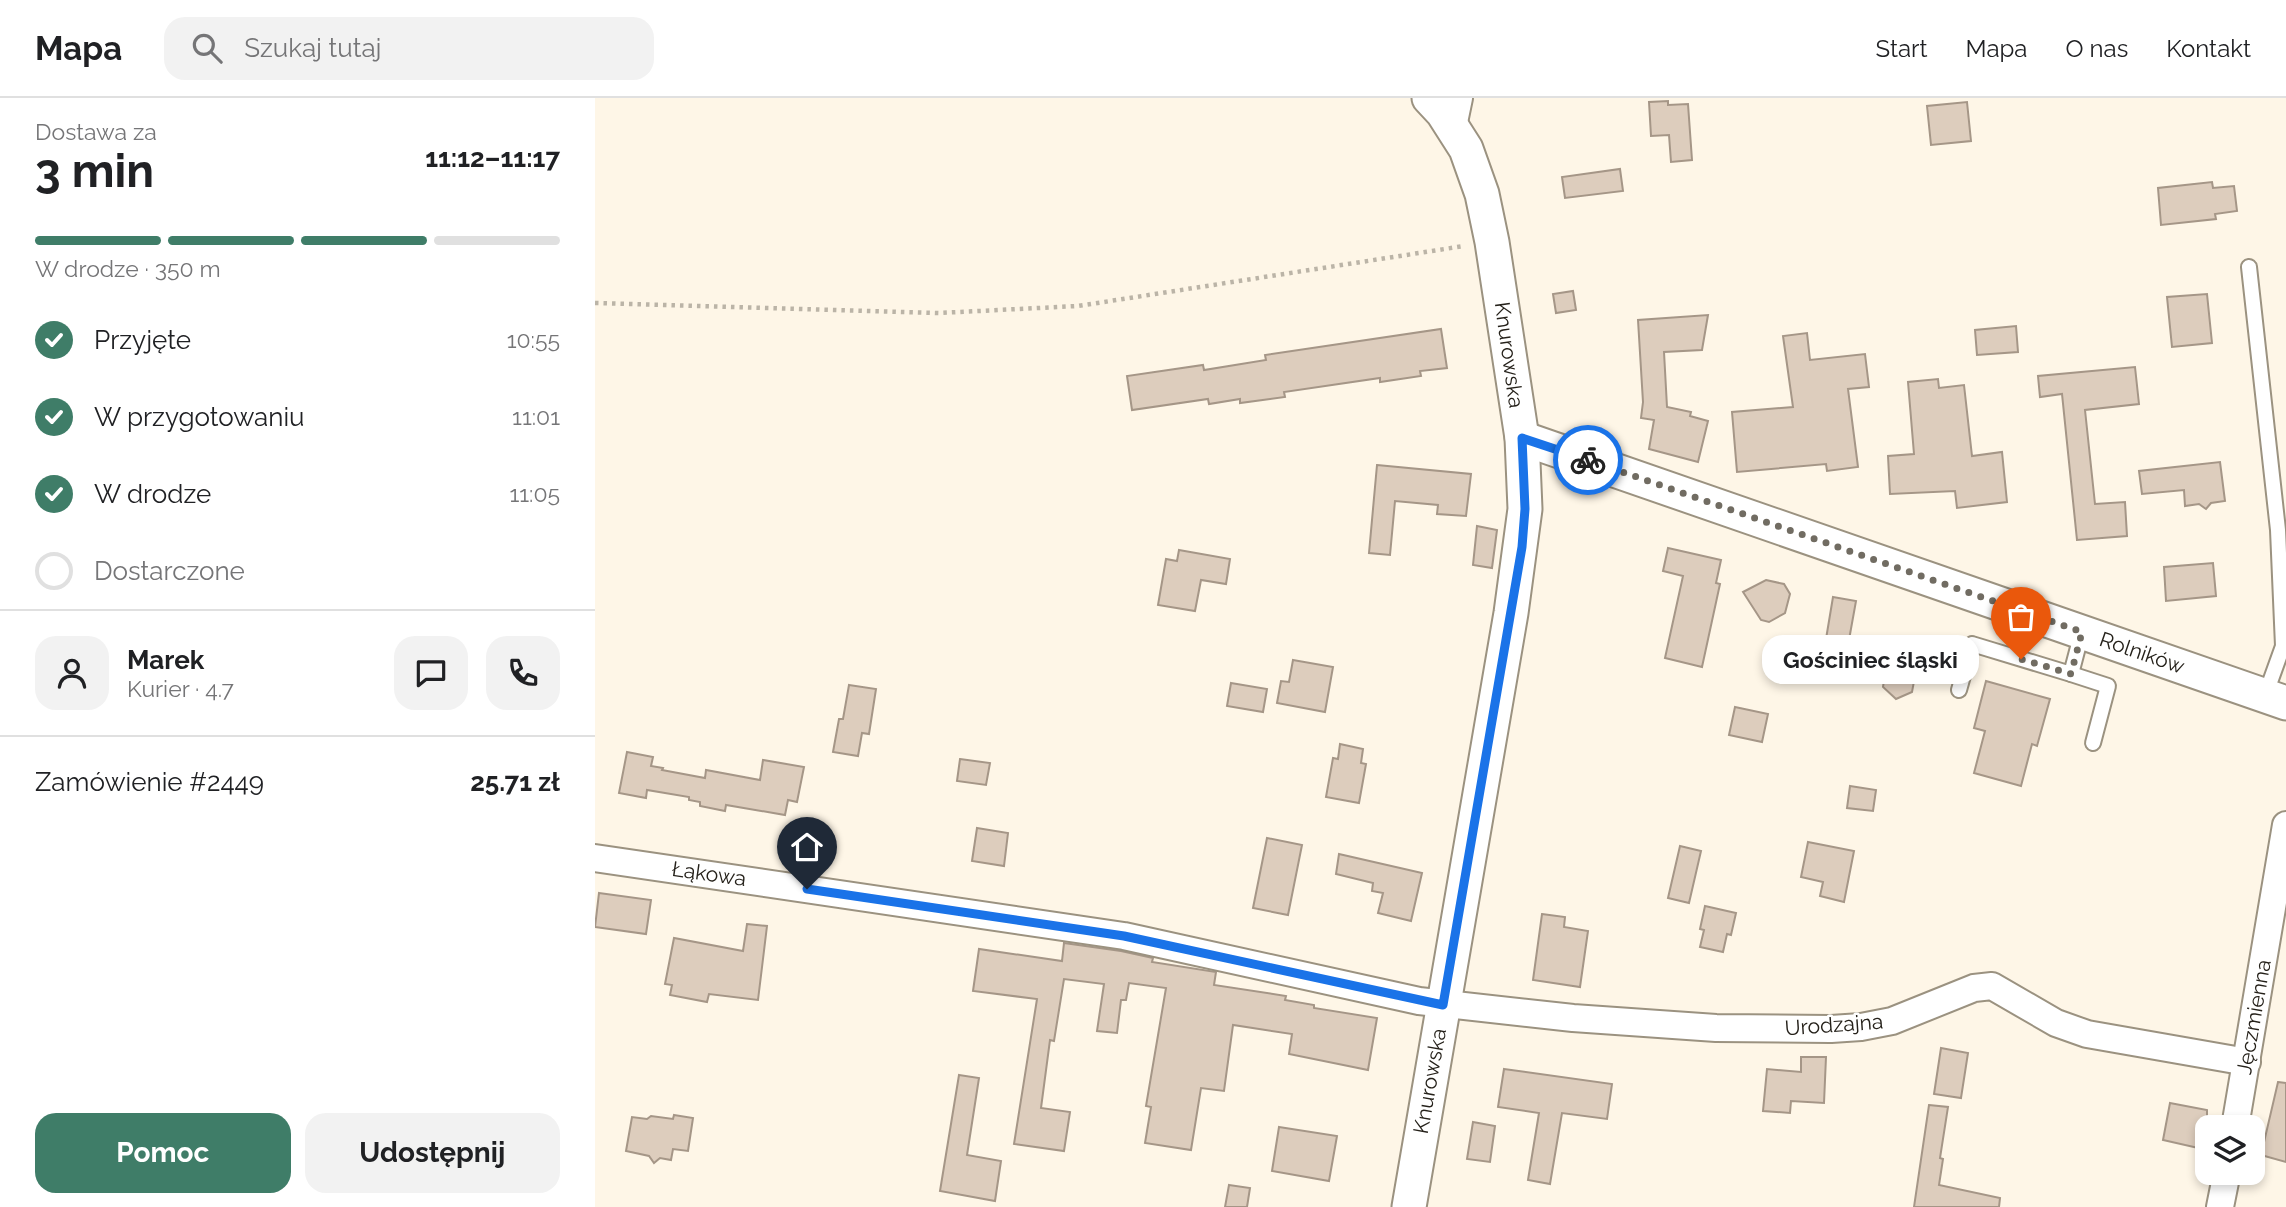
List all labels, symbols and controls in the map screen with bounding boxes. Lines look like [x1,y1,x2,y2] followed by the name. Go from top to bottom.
[164,17,654,80] search box
[35,29,122,68] text: Mapa
[188,29,226,67] icon: search
[244,33,381,63] text: Szukaj tutaj
[1876,34,1928,63] text: Start
[1966,34,2027,63] text: Mapa
[2065,34,2128,63] text: O nas
[2166,34,2251,63] text: Kontakt
[35,118,157,145] text: Dostawa za
[425,143,560,173] text: 11:12–11:17
[35,144,154,198] text: 3 min
[35,255,221,282] text: W drodze · 350 m
[1490,300,1529,410] street label: Knurowska
[35,321,73,359] icon: check
[94,325,191,355] text: Przyjęte
[507,326,560,353] text: 10:55
[35,398,73,436] icon: check
[94,402,305,432] text: W przygotowaniu
[512,403,560,430] text: 11:01
[1553,425,1623,495] courier
[1569,441,1607,479] icon: bike
[35,475,73,513] icon: check
[94,479,211,509] text: W drodze
[509,480,560,507] text: 11:05
[94,556,245,586] text: Dostarczone
[1991,587,2051,659] pin
[2002,598,2040,636] icon: bag
[2096,626,2188,679] street label: Rolników
[1762,634,1979,684] callout: Gościniec śląski
[35,636,109,710] button: person
[394,636,468,710] button: chat
[486,636,560,710] button: phone
[127,645,204,675] text: Marek
[1783,646,1958,673] text: Gościniec śląski
[127,675,234,702] text: Kurier · 4.7
[35,767,264,797] text: Zamówienie #2449
[470,767,560,797] text: 25.71 zł
[777,817,837,889] pin
[788,828,826,866] icon: home
[670,856,748,891] street label: Łąkowa
[2231,958,2276,1076] street label: Jęczmienna
[1784,1009,1884,1040] street label: Urodzajna
[1408,1026,1451,1136] street label: Knurowska
[35,1113,291,1193] button: Pomoc
[305,1113,560,1193] button: Udostępnij
[2195,1115,2265,1185] map controls
[2195,1115,2265,1185] button: layers

